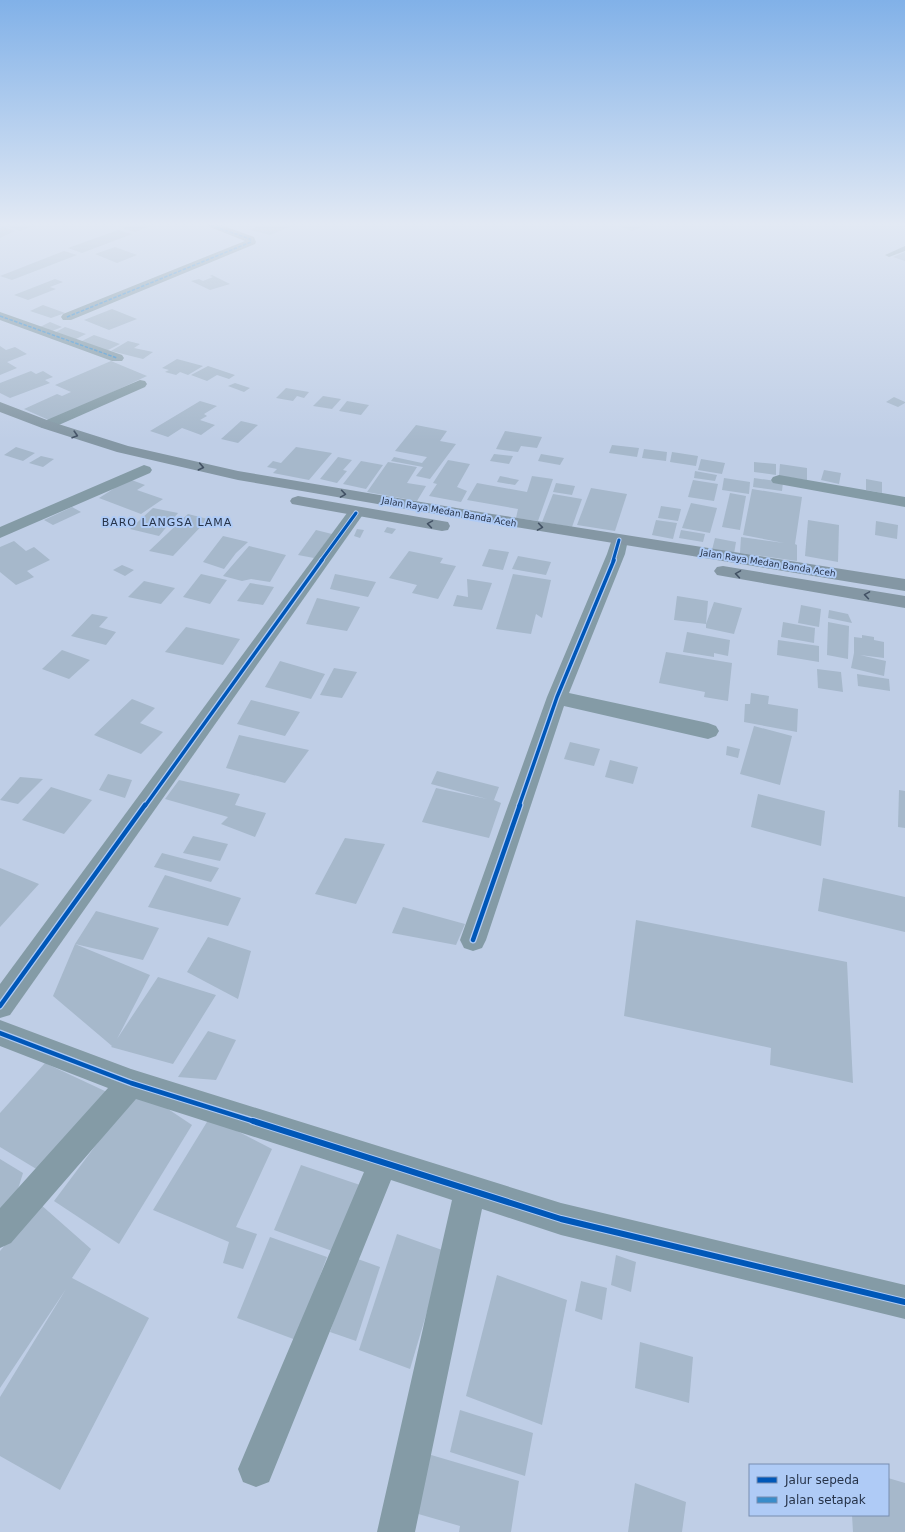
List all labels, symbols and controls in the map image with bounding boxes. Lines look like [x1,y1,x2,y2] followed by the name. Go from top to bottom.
[72,430,79,439] one-way arrow
[198,463,205,471] one-way arrow
[340,489,346,498] one-way arrow
[380,495,517,529] street label: Jalan Raya Medan Banda Aceh
[102,516,232,529] district label: BARO LANGSA LAMA
[427,520,433,529] one-way arrow
[537,523,543,531] one-way arrow
[699,547,836,579] street label: Jalan Raya Medan Banda Aceh
[735,570,741,579] one-way arrow
[863,591,870,600] one-way arrow
[749,1464,889,1516] legend
[784,1473,859,1487] text: Jalur sepeda
[784,1493,866,1507] text: Jalan setapak

